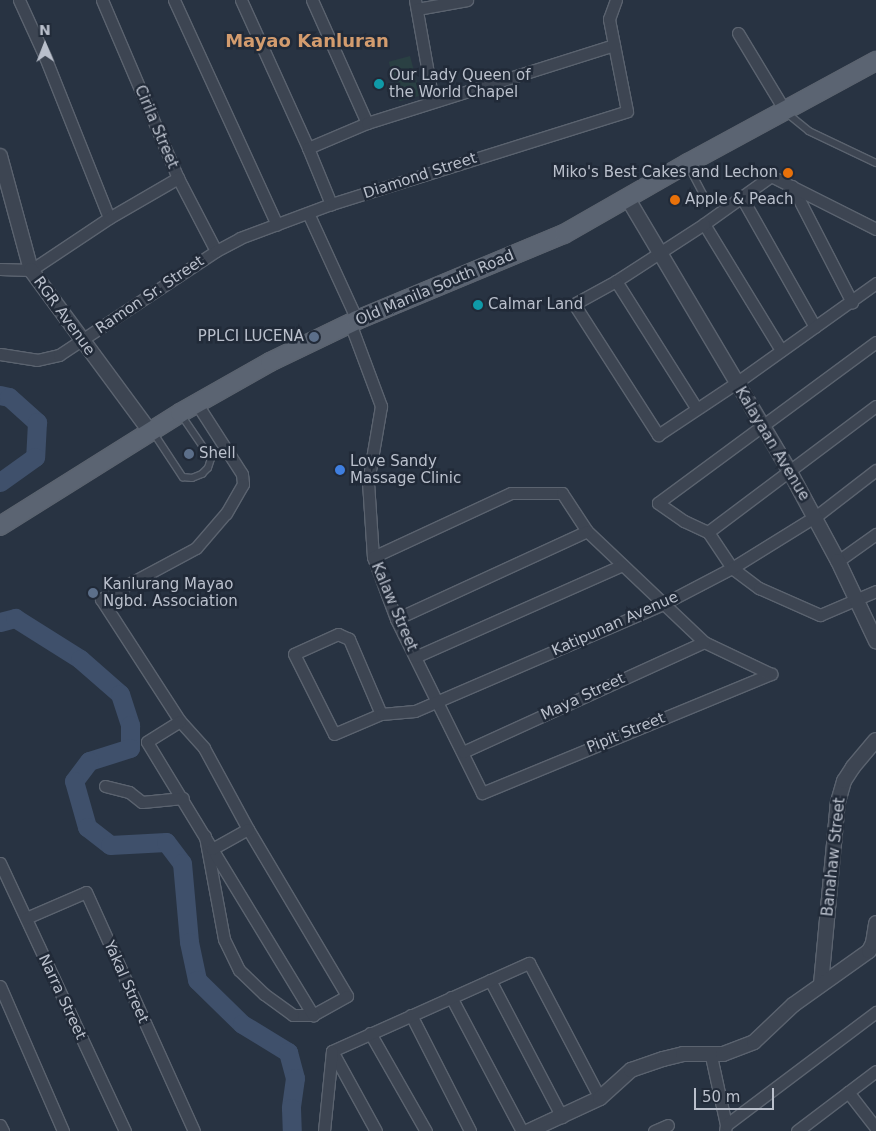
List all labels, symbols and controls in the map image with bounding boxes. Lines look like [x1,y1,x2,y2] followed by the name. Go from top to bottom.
[20,20,70,70] north arrow
[39,22,51,38] text: N
[225,30,389,52] district label: Mayao Kanluran
[389,66,530,101] place label: Our Lady Queen of the World Chapel
[373,78,385,90] marker: Our Lady Queen of the World Chapel
[130,83,182,171] street label: Cirila Street
[361,149,479,203] street label: Diamond Street
[552,164,778,182] place label: Miko's Best Cakes and Lechon
[782,167,794,179] marker: Miko's Best Cakes and Lechon
[685,191,794,209] place label: Apple & Peach
[669,194,681,206] marker: Apple & Peach
[353,246,517,330] street label: Old Manila South Road
[92,252,208,338] street label: Ramon Sr. Street
[29,273,99,359] street label: RGR Avenue
[488,296,583,314] place label: Calmar Land
[472,299,484,311] marker: Calmar Land
[198,328,304,346] place label: PPLCI LUCENA
[308,331,320,343] marker: PPLCI LUCENA
[731,384,813,504] street label: Kalayaan Avenue
[199,445,236,463] place label: Shell
[183,448,195,460] marker: Shell
[350,452,461,487] place label: Love Sandy Massage Clinic
[334,464,346,476] marker: Love Sandy Massage Clinic
[367,560,421,654] street label: Kalaw Street
[103,575,238,610] place label: Kanlurang Mayao Ngbd. Association
[87,587,99,599] marker: Kanlurang Mayao Ngbd. Association
[549,588,681,660] street label: Katipunan Avenue
[538,670,628,724] street label: Maya Street
[584,709,668,757] street label: Pipit Street
[819,797,849,917] street label: Banahaw Street
[100,938,152,1026] street label: Yakal Street
[34,951,90,1043] street label: Narra Street
[696,1078,776,1110] scale bar
[702,1088,740,1106] text: 50 m

